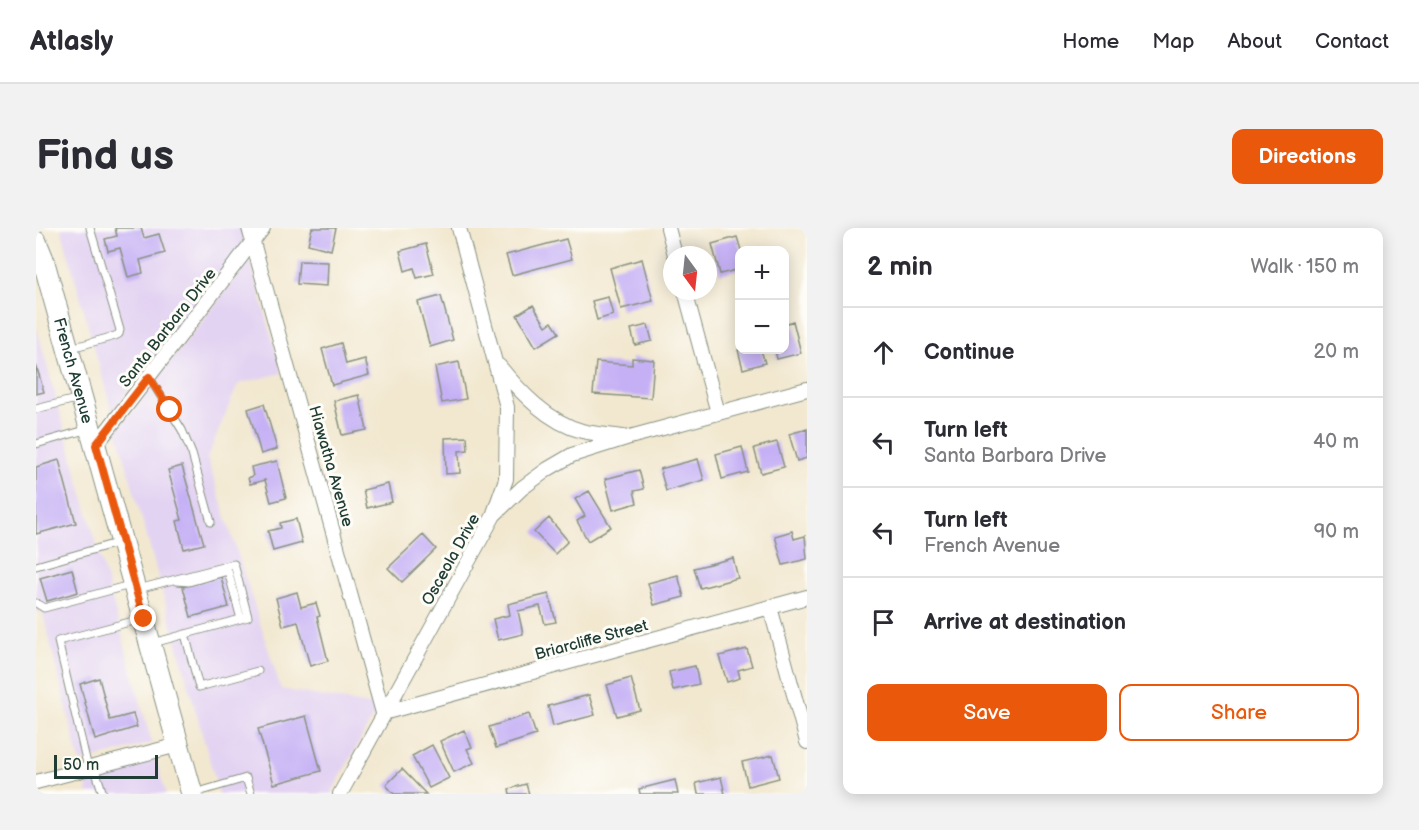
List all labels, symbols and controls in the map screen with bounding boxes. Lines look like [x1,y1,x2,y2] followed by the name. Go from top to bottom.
[30,25,113,58] text: Atlasly
[1062,29,1119,54] text: Home
[1152,29,1194,54] text: Map
[1227,29,1282,54] text: About
[1315,29,1389,54] text: Contact
[1232,129,1383,184] button: Directions
[36,131,174,182] text: Find us
[663,246,717,300] north arrow
[735,246,789,354] map controls
[735,246,789,300] button: +
[867,252,933,283] text: 2 min
[1250,255,1359,279] text: Walk · 150 m
[116,264,221,391] street label: Santa Barbara Drive
[735,300,789,354] button: −
[49,316,96,426] street label: French Avenue
[867,336,900,369] icon: ahead
[924,339,1014,366] text: Continue
[1314,340,1359,364] text: 20 m
[156,396,182,422] route start
[304,404,357,530] street label: Hiawatha Avenue
[924,417,1008,444] text: Turn left
[867,426,900,459] icon: left
[1313,430,1359,454] text: 40 m
[924,444,1106,468] text: Santa Barbara Drive
[924,507,1008,534] text: Turn left
[418,510,485,609] street label: Osceola Drive
[867,516,900,549] icon: left
[1314,520,1359,544] text: 90 m
[924,534,1060,558] text: French Avenue
[130,605,156,631] route end
[867,606,900,639] icon: arrive
[924,609,1126,636] text: Arrive at destination
[533,616,650,665] street label: Briarcliffe Street
[867,684,1107,741] button: Save
[1119,684,1359,741] button: Share
[54,752,158,780] scale bar
[63,756,99,775] text: 50 m

